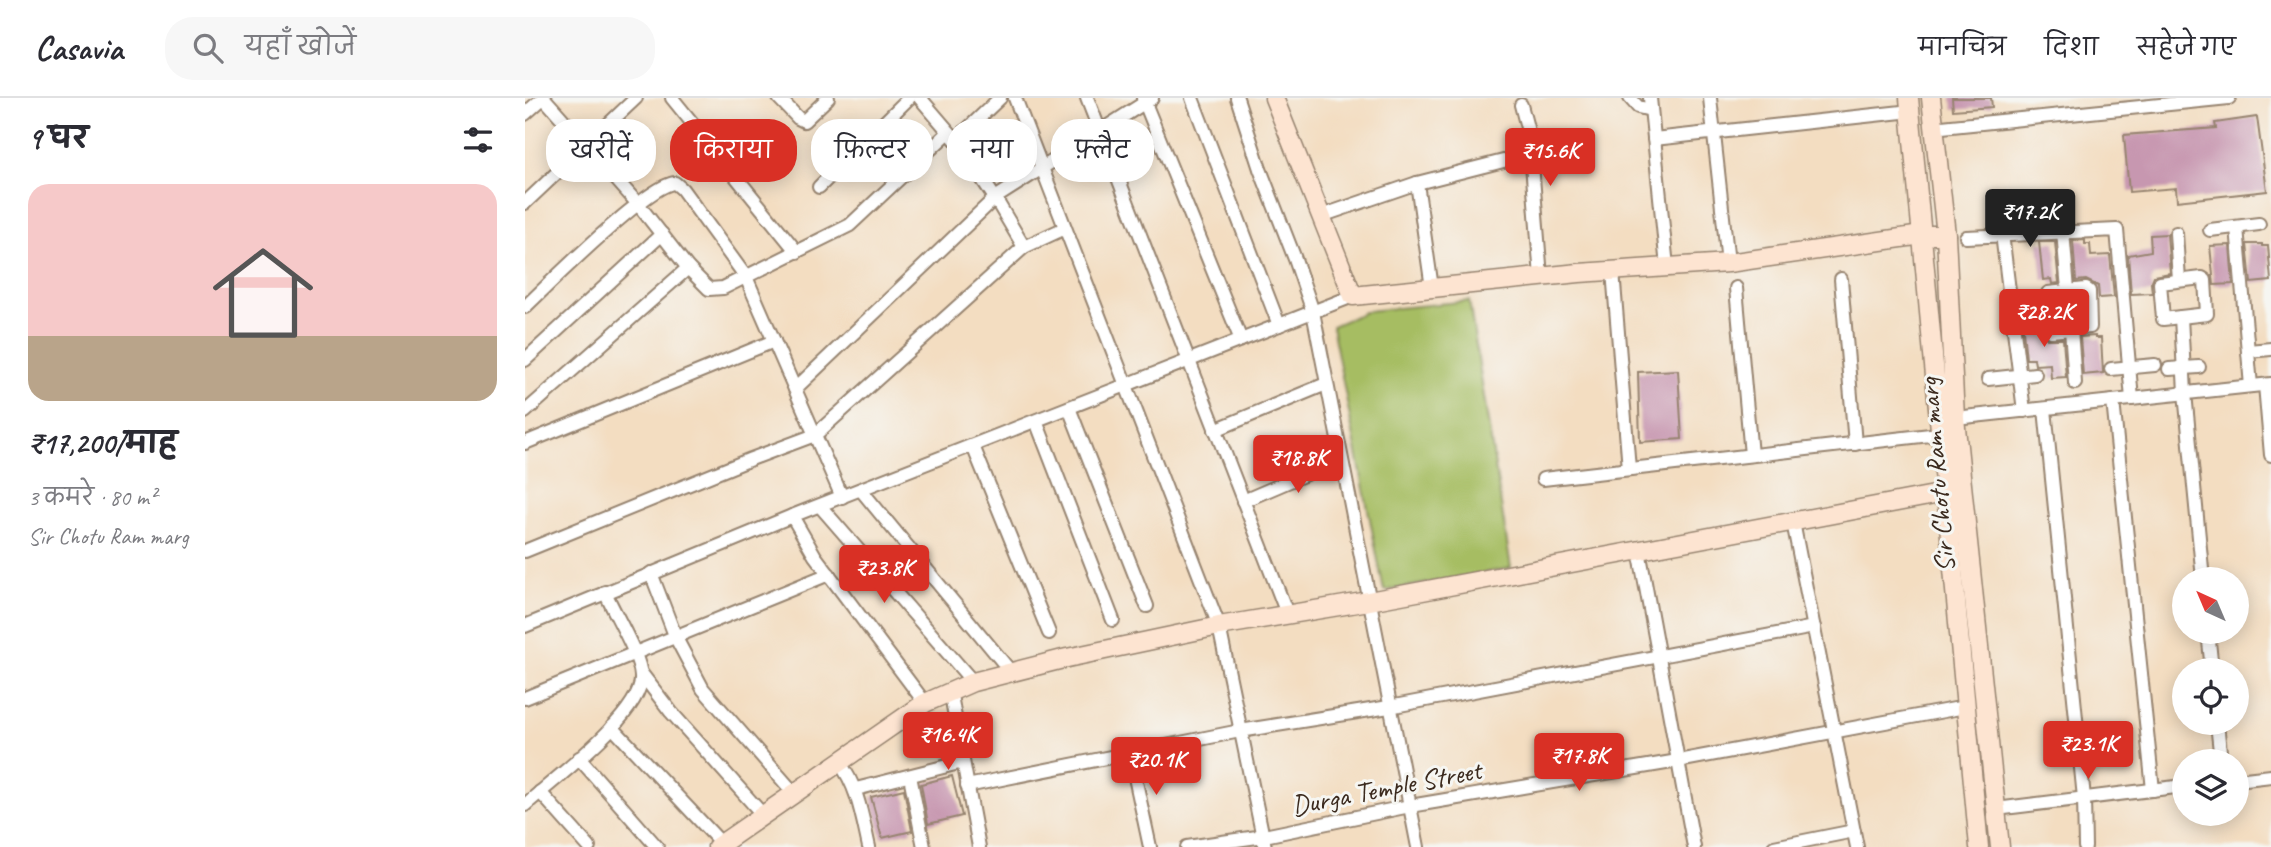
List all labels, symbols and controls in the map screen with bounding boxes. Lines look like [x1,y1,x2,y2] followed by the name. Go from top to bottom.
[165,17,655,80] search box
[35,27,123,69] text: Casavia
[189,29,227,67] icon: search
[245,30,356,63] text: यहाँ खोजें
[1918,32,2006,62] text: मानचित्र
[2044,32,2099,62] text: दिशा
[2137,32,2236,62] text: सहेजे गए
[28,119,88,157] text: 9 घर
[546,119,656,182] chip: खरीदें
[670,119,797,182] chip: किराया
[811,119,933,182] chip: फ़िल्टर
[947,119,1037,182] chip: नया
[1051,119,1154,182] chip: फ़्लैट
[459,121,497,159] icon: filters
[1493,129,1607,188] pin: ₹15.6K
[1521,136,1579,165] text: ₹15.6K
[1973,190,2087,249] pin: ₹17.2K
[2001,197,2059,226] text: ₹17.2K
[200,230,326,356] icon: home
[1987,289,2101,349] pin: ₹28.2K
[2015,297,2073,326] text: ₹28.2K
[1910,375,1962,574] street label: Sir Chotu Ram marg
[28,424,177,462] text: ₹17,200/माह
[1241,436,1355,495] pin: ₹18.8K
[1269,443,1327,472] text: ₹18.8K
[28,483,156,512] text: 3 कमरे · 80 m²
[28,522,189,551] text: Sir Chotu Ram marg
[827,546,941,605] pin: ₹23.8K
[855,553,913,582] text: ₹23.8K
[2172,567,2249,644] north arrow
[2172,567,2249,826] map controls
[2172,658,2249,735] button: locate
[891,712,1005,772] pin: ₹16.4K
[919,720,977,749] text: ₹16.4K
[2031,722,2145,781] pin: ₹23.1K
[2059,729,2117,758] text: ₹23.1K
[1522,734,1636,793] pin: ₹17.8K
[1099,738,1213,797] pin: ₹20.1K
[1550,741,1608,770] text: ₹17.8K
[1127,745,1185,774] text: ₹20.1K
[2172,749,2249,826] button: layers
[1288,751,1487,823] street label: Durga Temple Street

